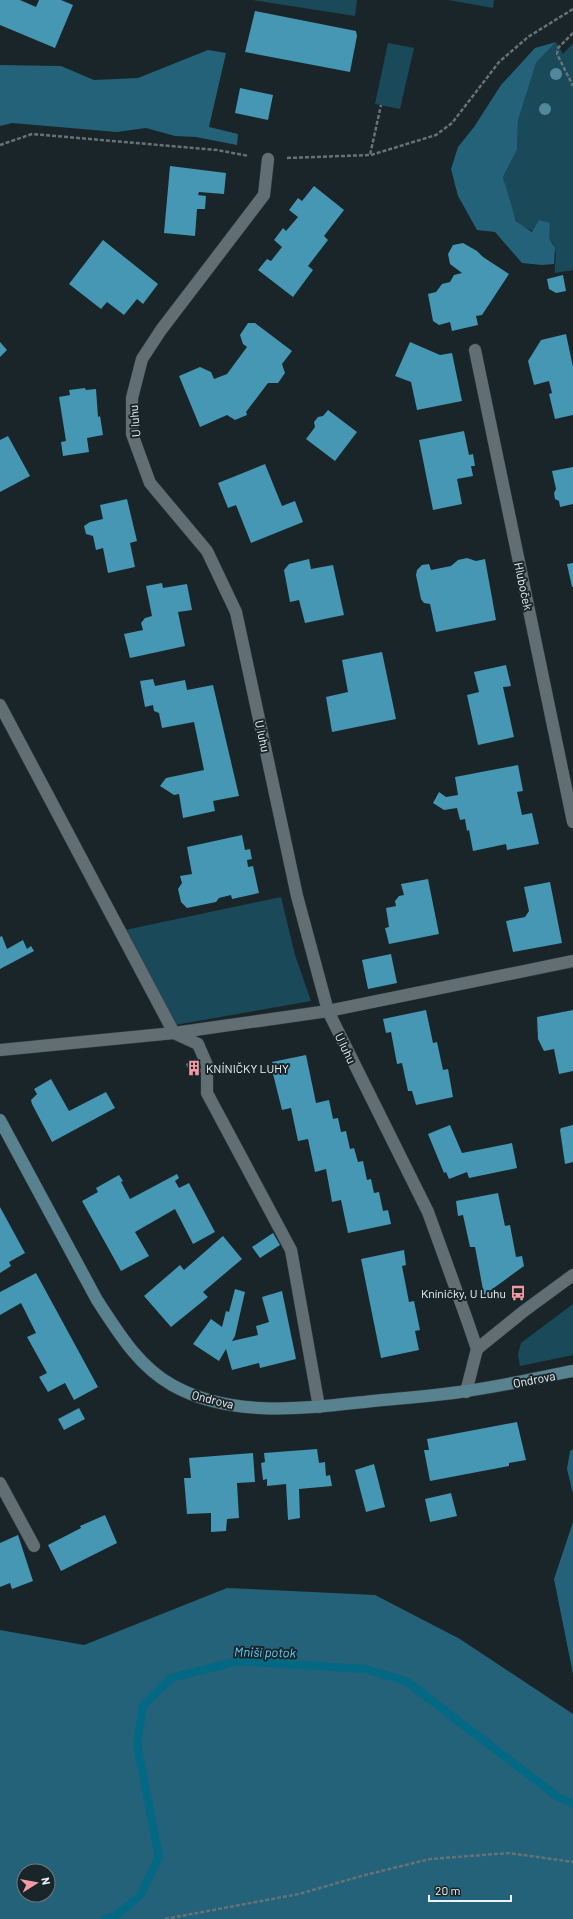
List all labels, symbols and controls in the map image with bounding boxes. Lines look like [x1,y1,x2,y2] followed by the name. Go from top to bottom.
[126,404,142,438] street label: U luhu
[512,561,536,611] street label: Hluboček
[253,719,273,753] street label: U luhu
[333,1030,359,1066] street label: U luhu
[185,1059,203,1077] building icon: KNÍNIČKY LUHY
[206,1061,289,1075] place label: KNÍNIČKY LUHY
[509,1284,527,1302] bus stop icon: Kníničky, U Luhu
[421,1286,506,1300] place label: Kníničky, U Luhu
[512,1368,556,1390] street label: Ondrova
[191,1387,235,1411] street label: Ondrova
[234,1643,297,1661] water label: Mniší potok
[16,1863,56,1903] north arrow
[39,1876,53,1886] text: N
[429,1877,511,1903] scale bar
[435,1883,461,1897] text: 20 m

